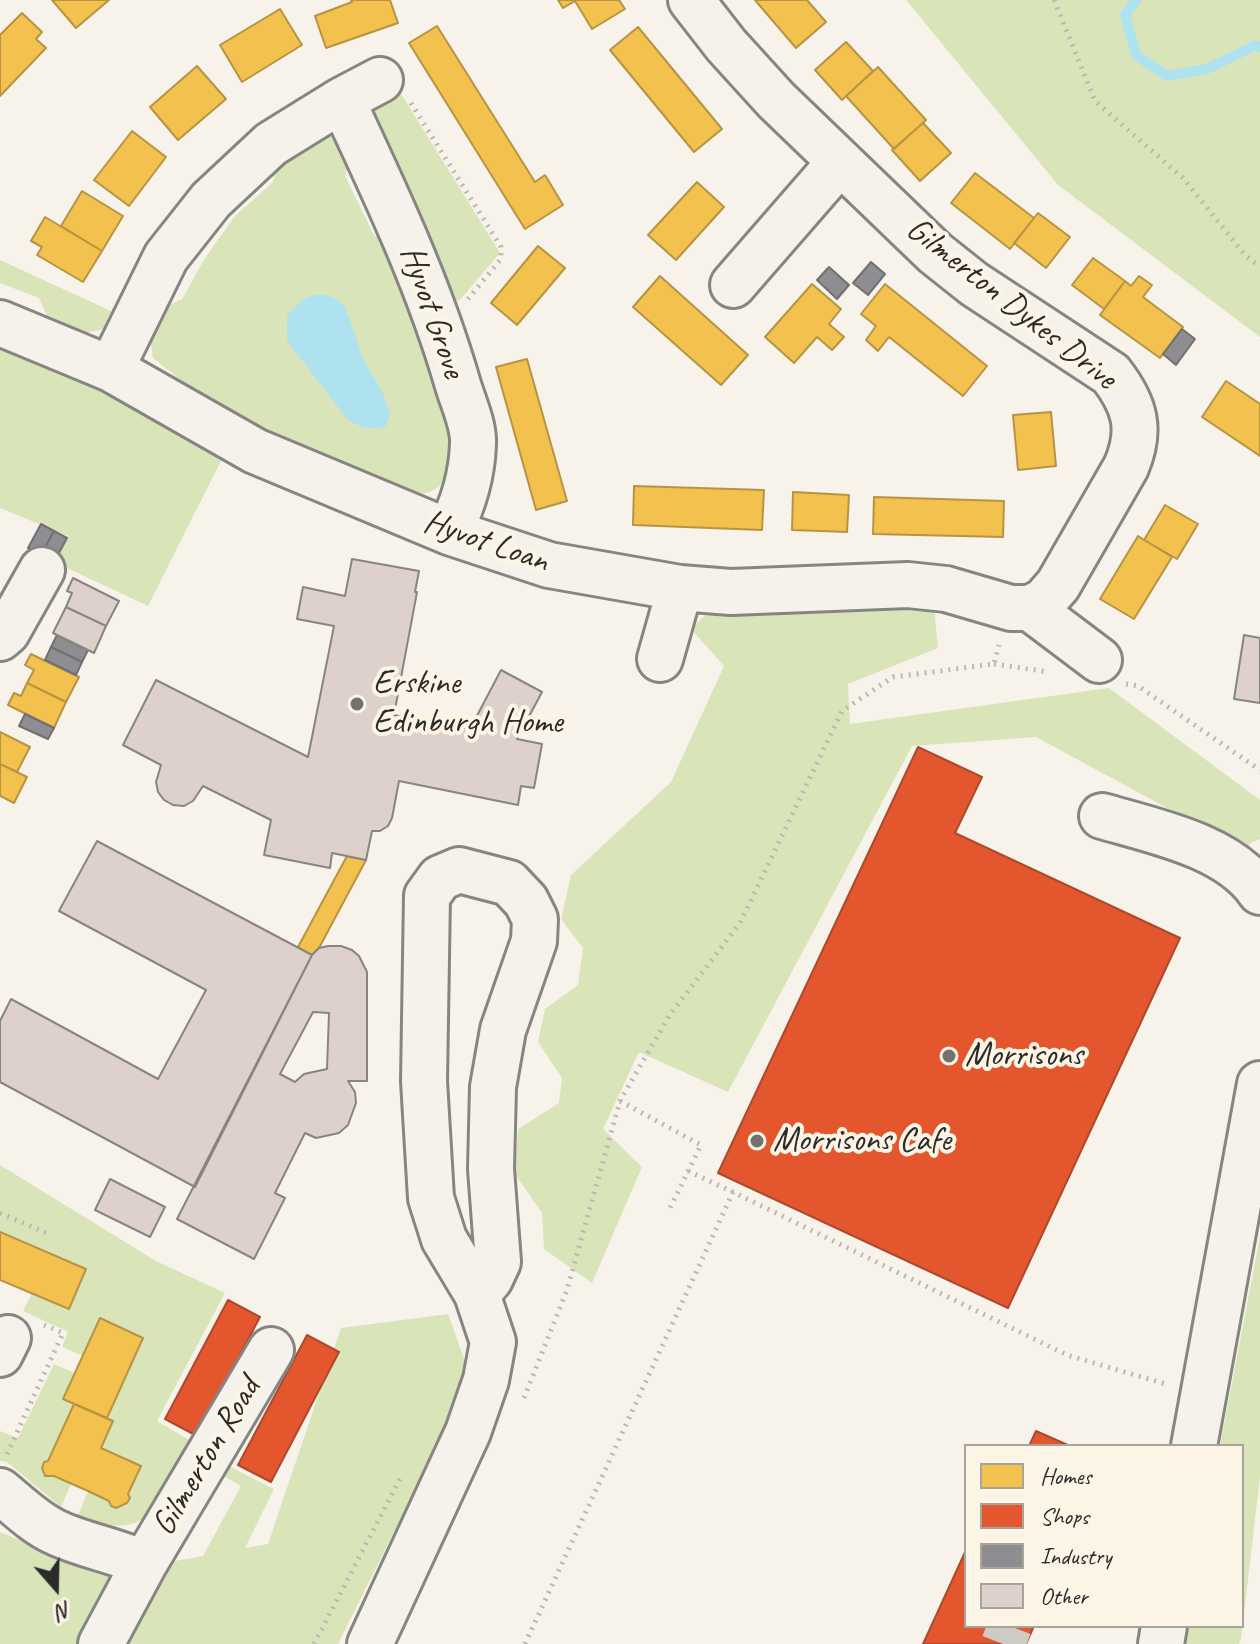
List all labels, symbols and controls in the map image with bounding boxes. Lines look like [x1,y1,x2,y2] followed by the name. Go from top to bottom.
[898,209,1124,399] street label: Gilmerton Dykes Drive
[390,241,474,383] street label: Hyvot Grove
[418,502,554,582] street label: Hyvot Loan
[373,664,563,744] place label: Erskine Edinburgh Home
[348,695,366,713] marker: Erskine Edinburgh Home
[965,1036,1083,1076] place label: Morrisons
[940,1047,958,1065] marker: Morrisons
[773,1121,951,1161] place label: Morrisons Cafe
[748,1132,766,1150] marker: Morrisons Cafe
[144,1371,270,1543] street label: Gilmerton Road
[964,1444,1244,1628] legend
[1040,1461,1091,1491] text: Homes
[1040,1501,1089,1531] text: Shops
[1040,1541,1111,1571] text: Industry
[16,1548,96,1628] north arrow
[1040,1581,1088,1611] text: Other
[53,1595,75,1626] text: N

